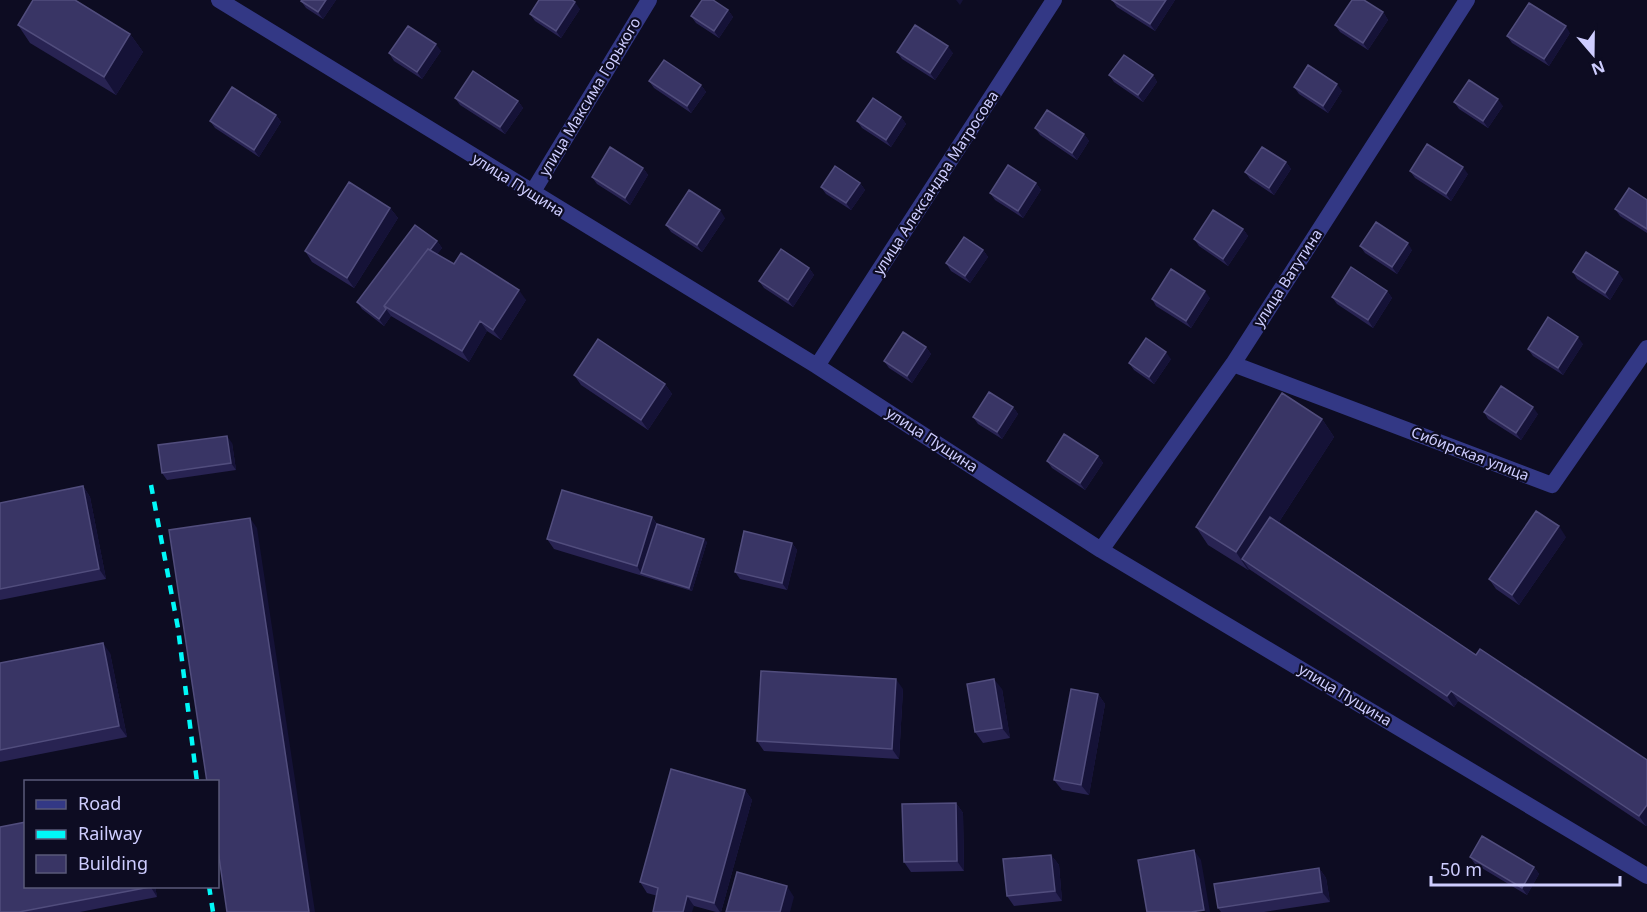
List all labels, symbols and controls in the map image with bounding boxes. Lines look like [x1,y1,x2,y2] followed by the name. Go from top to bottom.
[534,13,645,179] street label: улица Максима Горького
[1563,24,1623,84] north arrow
[1588,56,1608,81] text: N
[868,86,1002,278] street label: улица Александра Матросова
[469,148,569,221] street label: улица Пущина
[1248,225,1326,330] street label: улица Ватутина
[883,402,982,476] street label: улица Пущина
[1409,421,1532,485] street label: Сибирская улица
[1295,658,1396,730] street label: улица Пущина
[24,780,219,888] legend
[78,791,121,815] text: Road
[78,821,143,845] text: Railway
[1431,849,1620,887] scale bar
[78,851,148,875] text: Building
[1440,857,1482,881] text: 50 m

